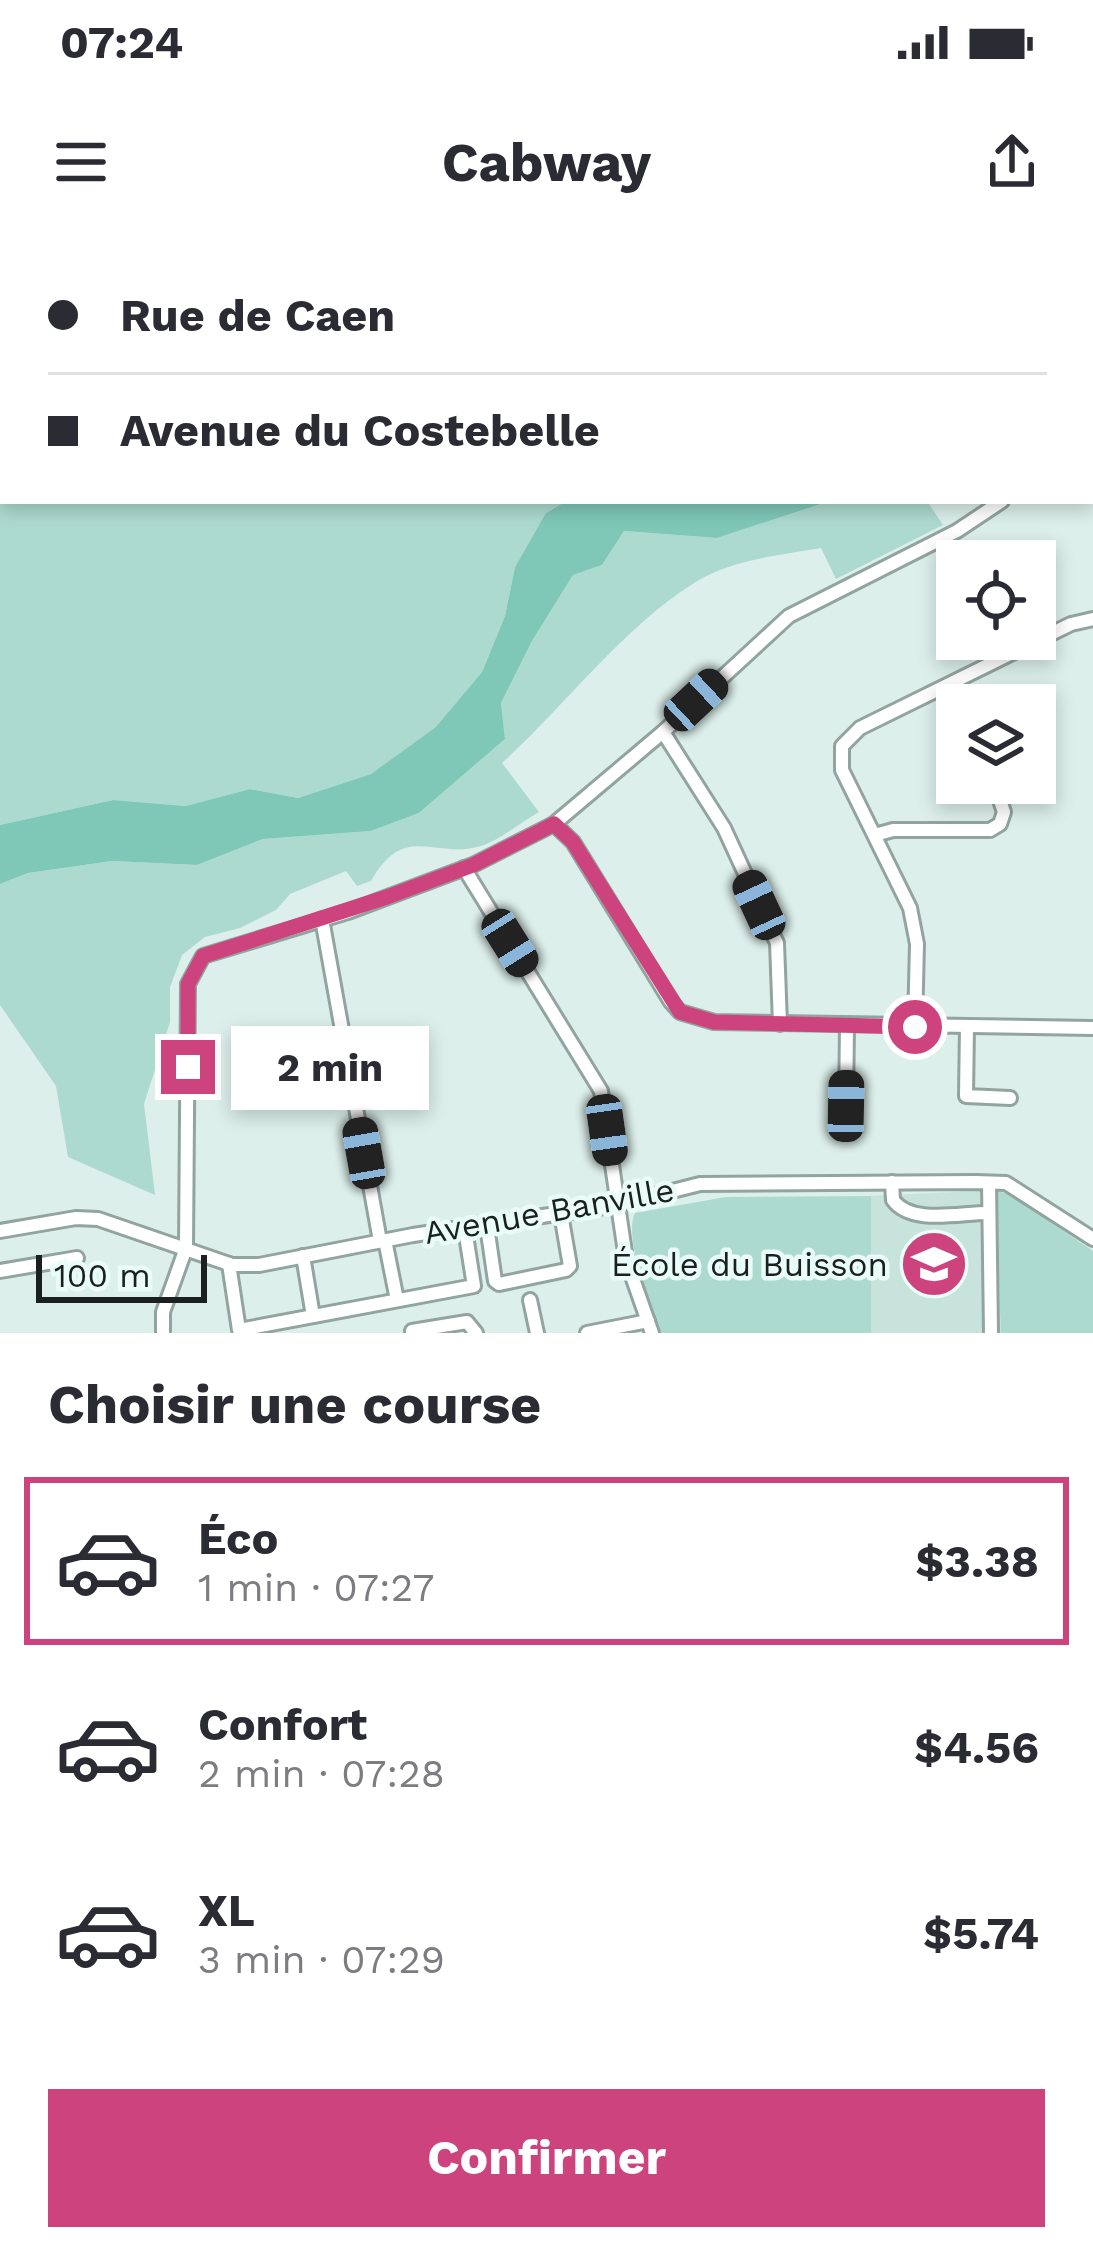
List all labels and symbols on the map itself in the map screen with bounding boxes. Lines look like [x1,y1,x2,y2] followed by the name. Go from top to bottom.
[657,662,735,738] car
[727,865,791,945] car
[476,903,544,983] car
[888,1000,942,1054] route start
[230,1025,428,1109] callout: 2 min
[161,1040,215,1094] route end
[827,1070,865,1142] car
[584,1092,630,1168] car
[340,1114,388,1192] car
[421,1170,677,1252] street label: Avenue Banville
[899,1229,969,1299] school or university icon: École du Buisson
[611,1245,888,1284] place label: École du Buisson
[36,1249,207,1302] scale bar

